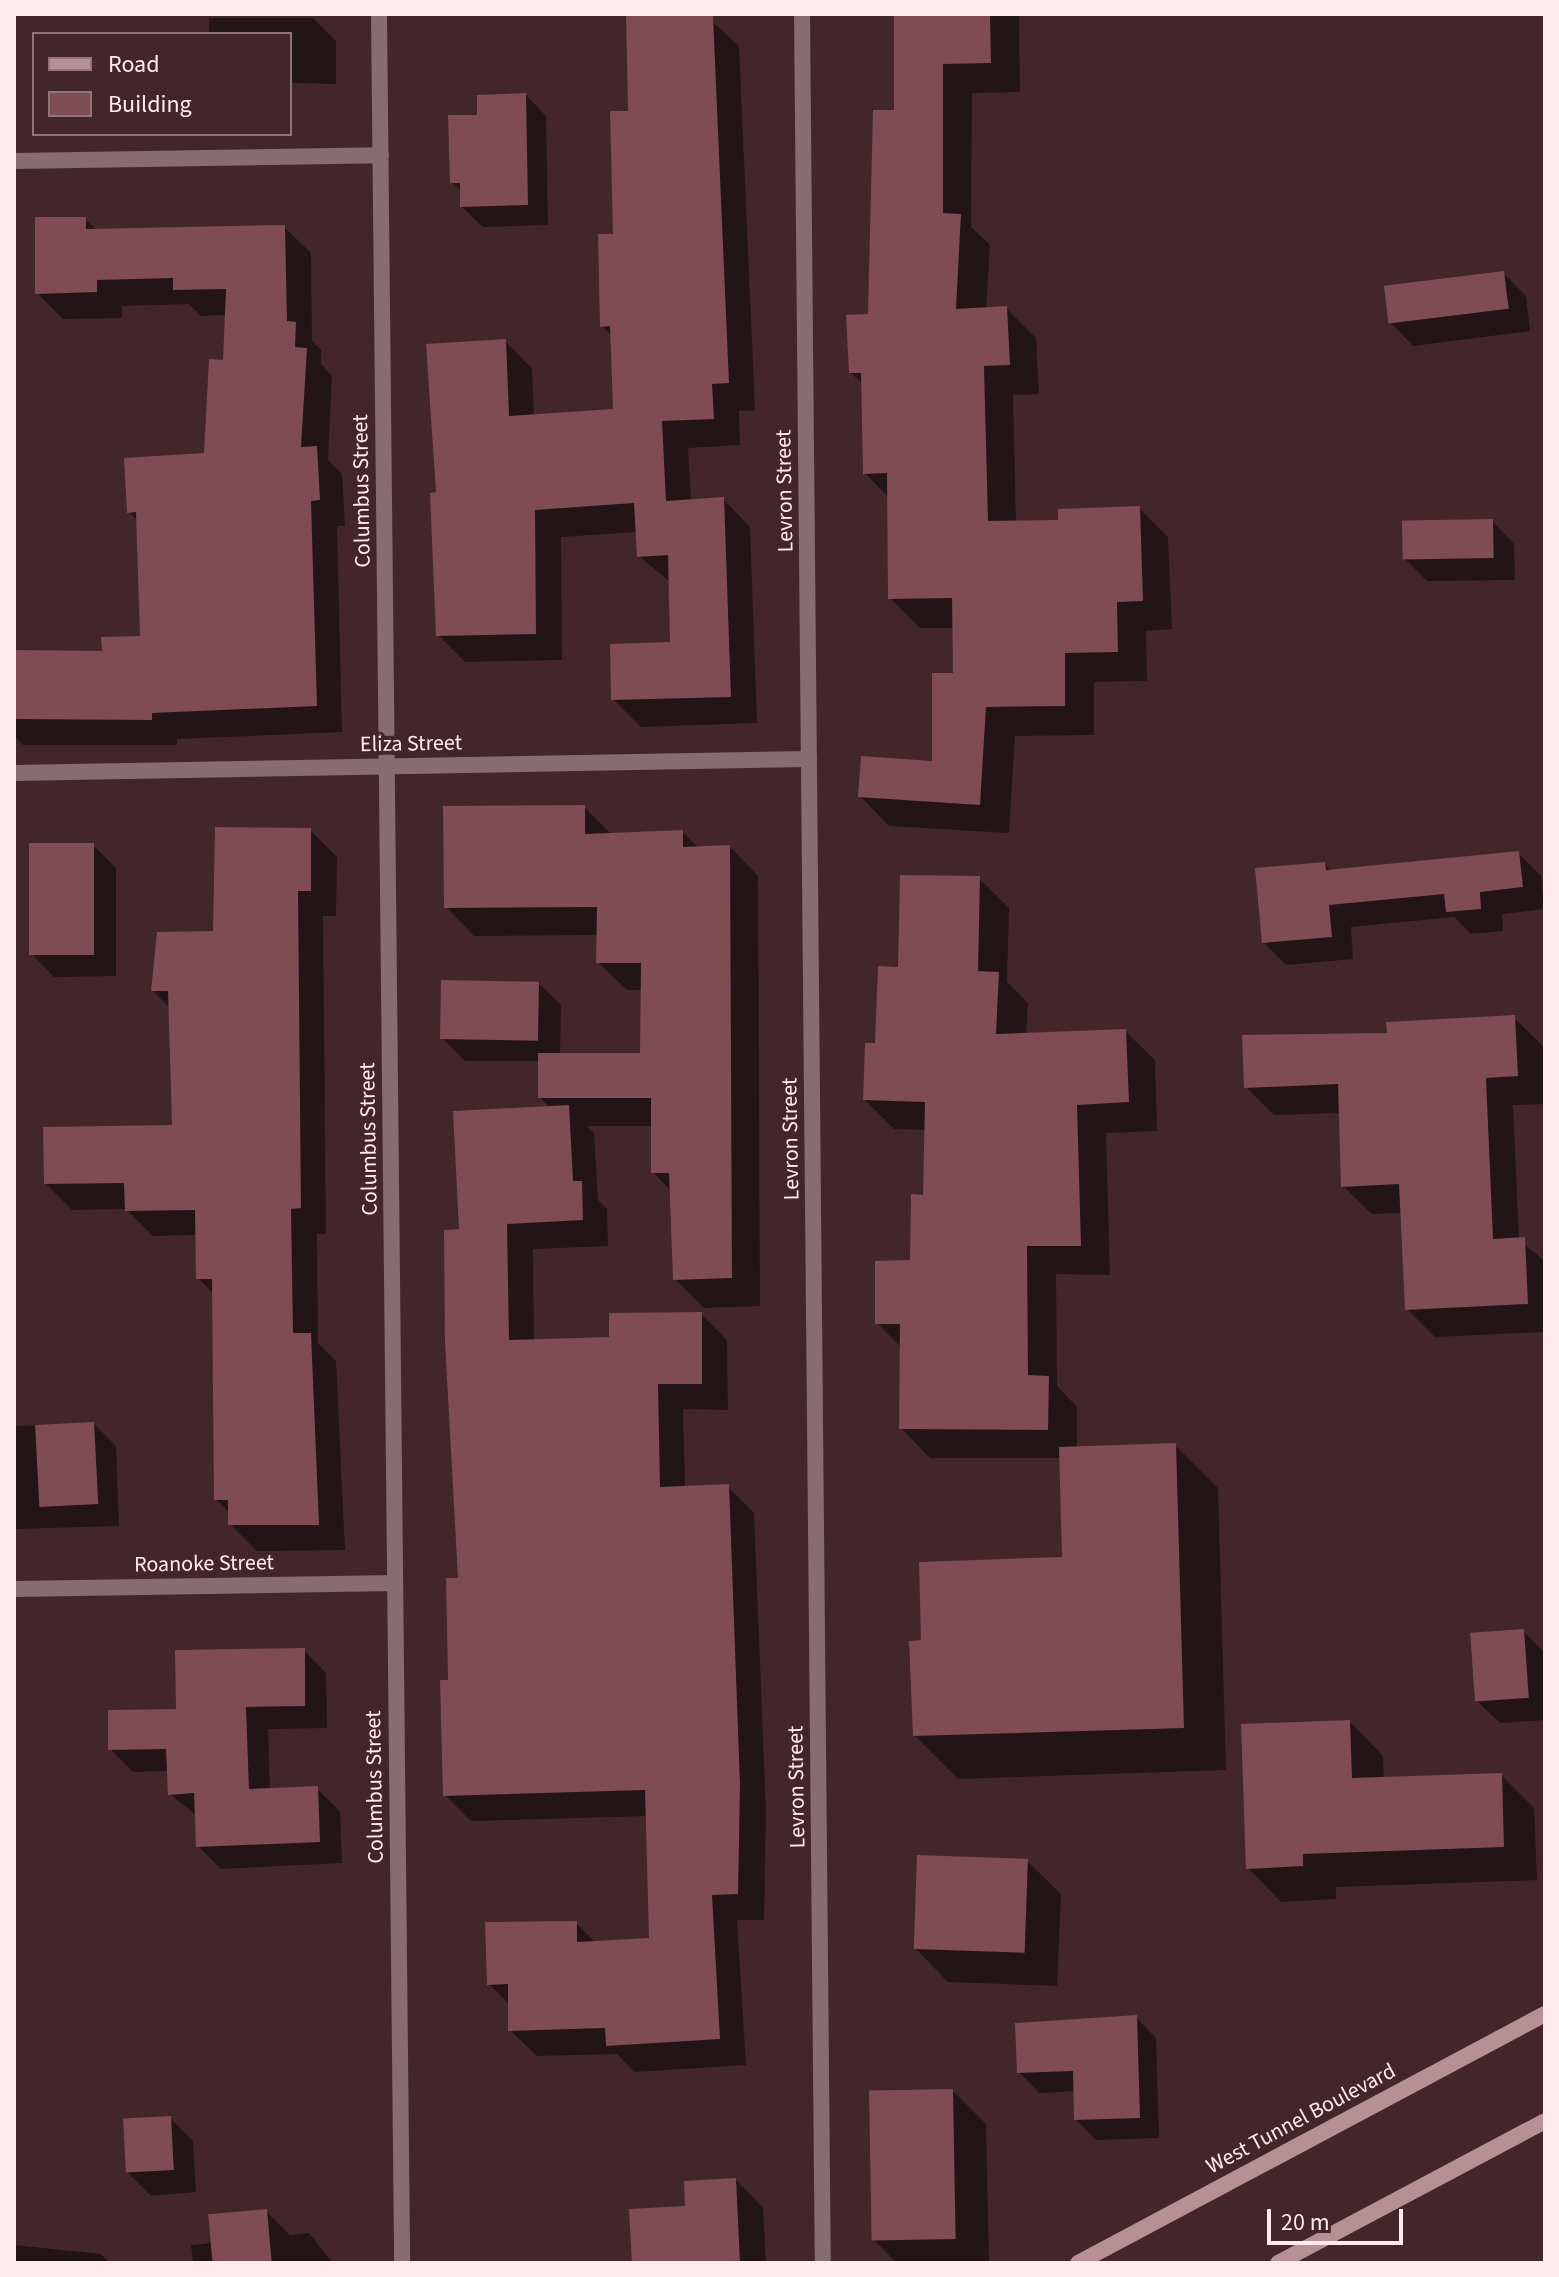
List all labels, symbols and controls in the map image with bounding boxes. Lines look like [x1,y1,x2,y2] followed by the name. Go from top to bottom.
[32,32,292,136] legend
[108,47,160,82] text: Road
[108,87,192,122] text: Building
[347,414,377,568] street label: Columbus Street
[771,429,799,553] street label: Levron Street
[360,730,462,758] street label: Eliza Street
[354,1062,384,1216] street label: Columbus Street
[777,1077,805,1201] street label: Levron Street
[134,1550,274,1578] street label: Roanoke Street
[360,1710,390,1864] street label: Columbus Street
[783,1725,811,1849] street label: Levron Street
[1202,2058,1400,2180] street label: West Tunnel Boulevard
[1271,2193,1407,2243] scale bar
[1281,2205,1330,2240] text: 20 m

